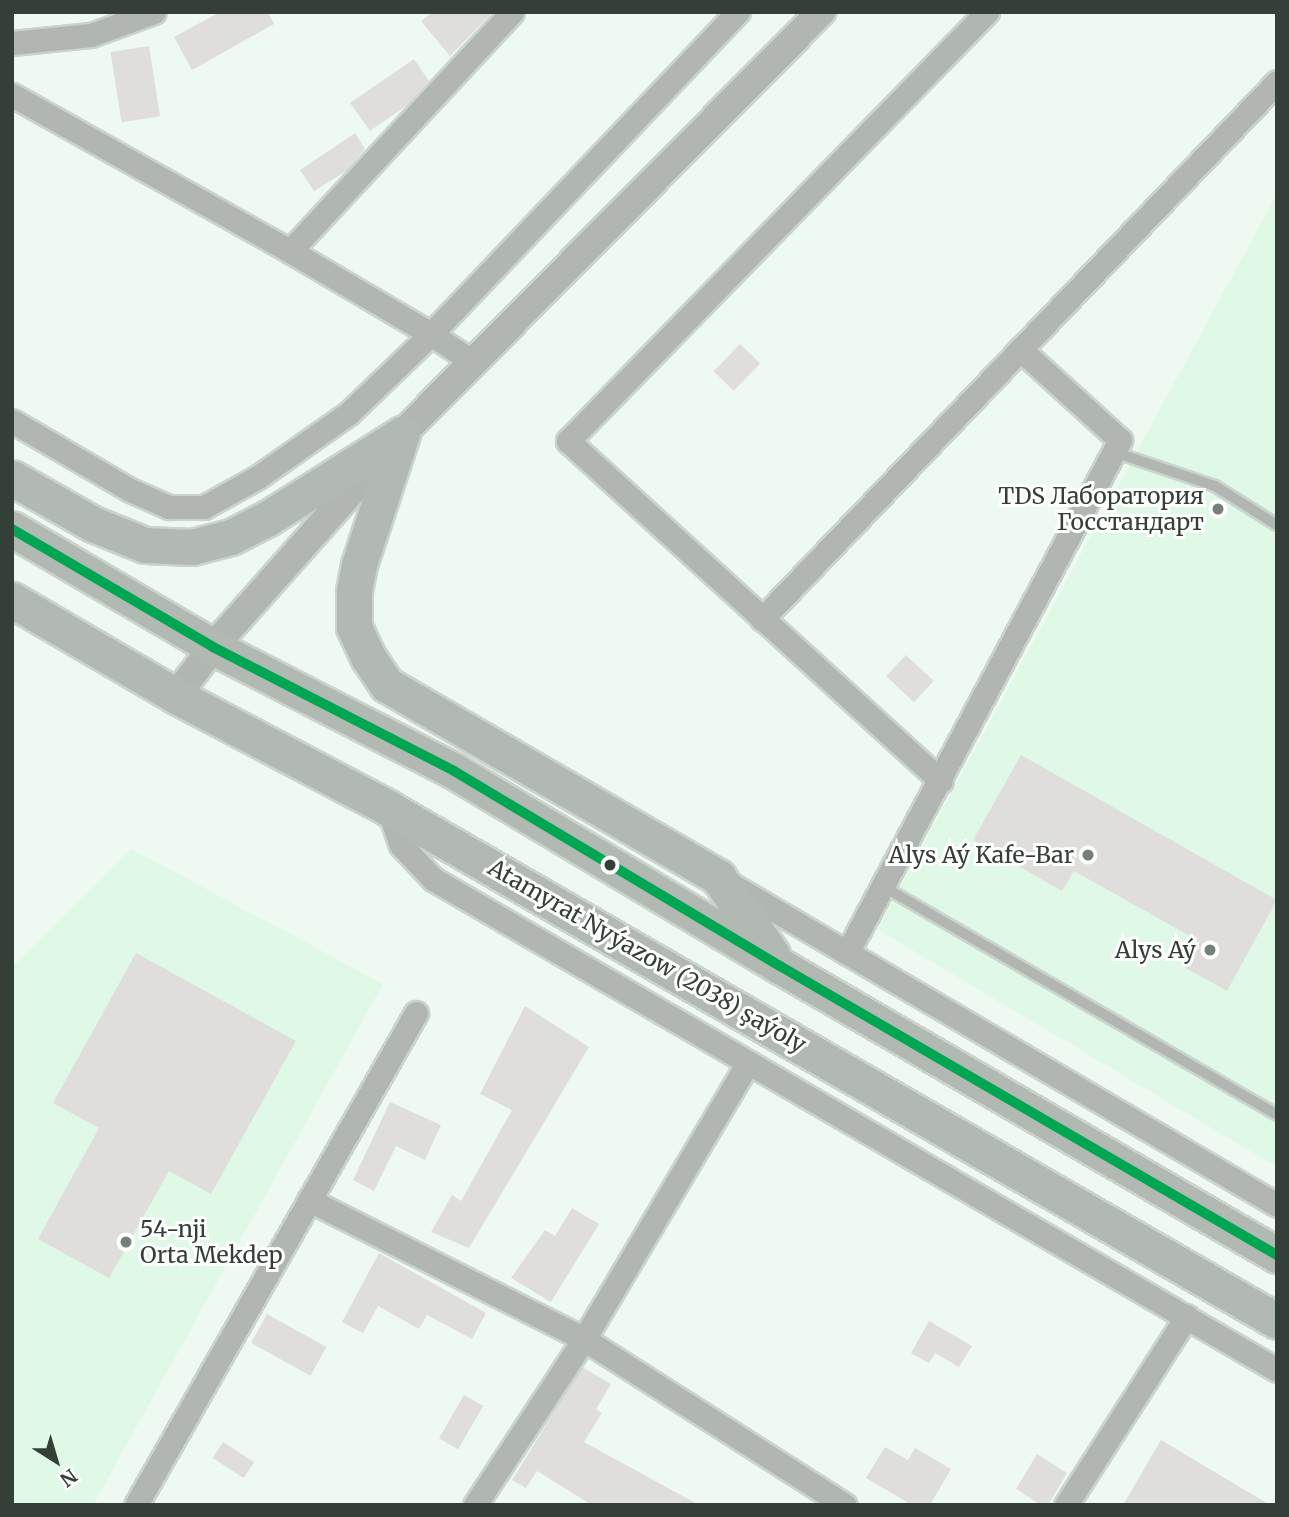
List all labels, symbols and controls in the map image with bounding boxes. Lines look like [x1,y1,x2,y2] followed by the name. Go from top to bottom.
[998,482,1204,536] place label: TDS Лаборатория Госстандарт
[1210,501,1226,517] marker: TDS Лаборатория Госстандарт
[889,841,1074,869] place label: Alys Aý Kafe-Bar
[1080,847,1096,863] marker: Alys Aý Kafe-Bar
[483,853,811,1059] street label: Atamyrat Nyýazow (2038) şaýoly
[603,858,617,872] unlabelled marker
[1115,936,1196,964] place label: Alys Aý
[1202,942,1218,958] marker: Alys Aý
[140,1215,283,1269] place label: 54-nji Orta Mekdep
[118,1234,134,1250] marker: 54-nji Orta Mekdep
[21,1426,91,1496] north arrow
[55,1464,82,1492] text: N

